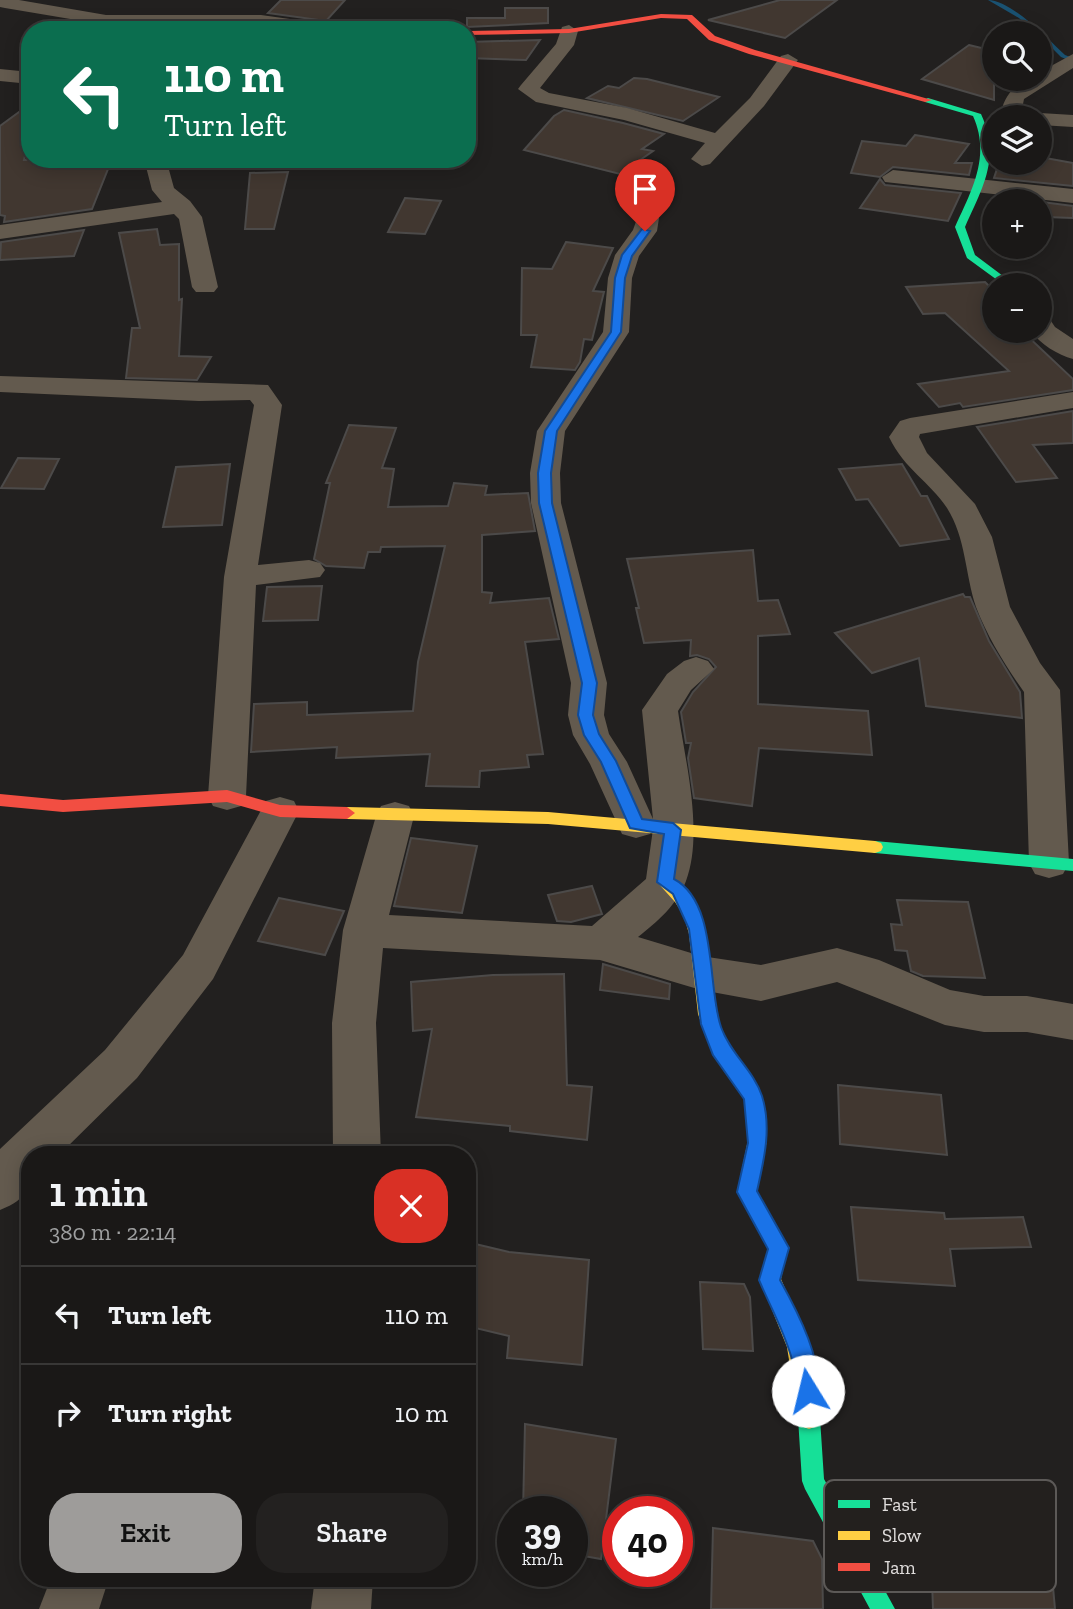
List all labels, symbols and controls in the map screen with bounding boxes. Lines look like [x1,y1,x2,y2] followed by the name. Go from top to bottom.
[982,21,1052,343] map controls
[982,21,1052,91] button: search
[164,46,284,105] text: 110 m
[49,49,140,140] icon: left
[982,105,1052,175] button: layers
[164,106,286,144] text: Turn left
[615,159,675,231] pin
[626,170,664,208] icon: arrive
[982,189,1052,259] button: +
[982,273,1052,343] button: −
[49,1166,148,1217] text: 1 min
[374,1169,448,1243] button: close
[49,1218,177,1246] text: 380 m · 22:14
[49,1296,87,1334] icon: left
[108,1299,211,1331] text: Turn left
[385,1299,448,1331] text: 110 m
[771,1354,845,1428] position arrow
[49,1394,87,1432] icon: right
[108,1397,231,1429] text: Turn right
[395,1397,448,1429] text: 10 m
[824,1480,1056,1592] legend
[49,1493,242,1573] button: Exit
[256,1493,448,1573] button: Share
[882,1493,917,1516] text: Fast
[602,1496,693,1587] speed limit sign: 40
[524,1511,561,1553] text: 39
[882,1524,922,1547] text: Slow
[522,1548,563,1570] text: km/h
[882,1556,916,1579] text: Jam

